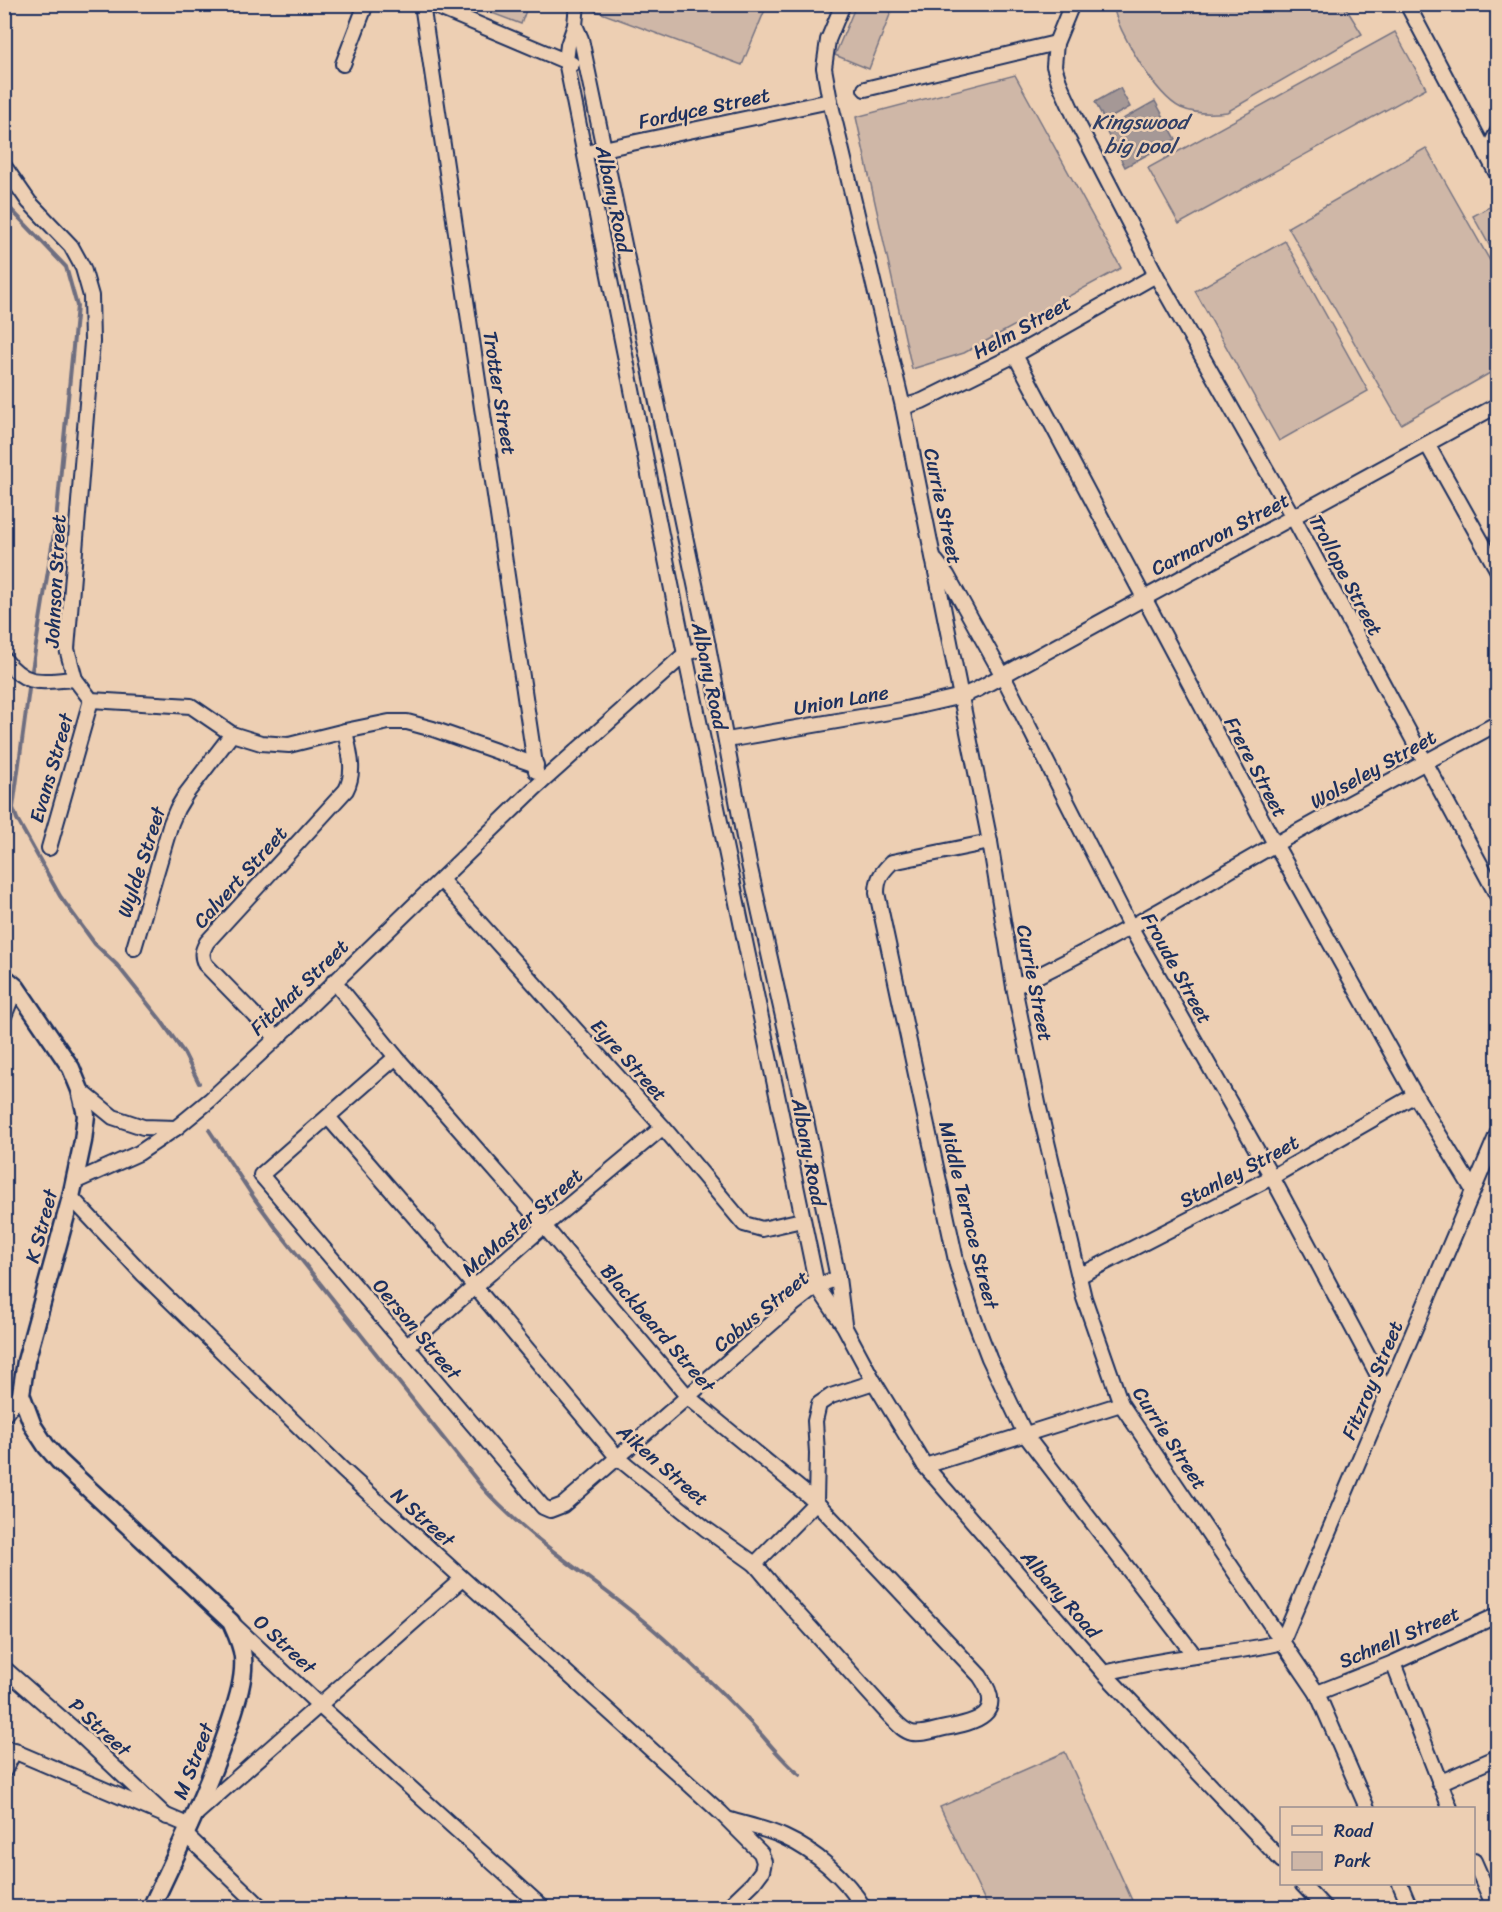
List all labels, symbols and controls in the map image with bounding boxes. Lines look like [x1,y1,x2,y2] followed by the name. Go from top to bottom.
[635,77,773,140] street label: Fordyce Street
[1092,103,1193,165] water label: Kingswood big pool
[585,141,642,257] street label: Albany Road
[966,286,1079,369] street label: Helm Street
[472,328,527,458] street label: Trotter Street
[913,445,972,568] street label: Currie Street
[1144,483,1296,586] street label: Carnarvon Street
[1299,508,1392,643] street label: Trollope Street
[34,513,76,650] street label: Johnson Street
[681,618,738,734] street label: Albany Road
[791,675,891,726] street label: Union Lane
[19,708,84,827] street label: Evans Street
[1214,710,1297,824] street label: Frere Street
[1303,720,1443,819] street label: Wolseley Street
[107,801,176,922] street label: Wylde Street
[184,818,297,937] street label: Calvert Street
[1131,906,1222,1031] street label: Froude Street
[1006,922,1063,1045] street label: Currie Street
[241,930,358,1044] street label: Fitchat Street
[581,1010,676,1110] street label: Eyre Street
[781,1094,836,1210] street label: Albany Road
[928,1118,1009,1314] street label: Middle Terrace Street
[1173,1125,1306,1218] street label: Stanley Street
[453,1159,592,1286] street label: McMaster Street
[15,1184,68,1267] street label: K Street
[591,1256,725,1402] street label: Blackbeard Street
[705,1261,818,1362] street label: Cobus Street
[363,1270,471,1389] street label: Oerson Street
[1332,1315,1413,1445] street label: Fitzroy Street
[1123,1379,1217,1498] street label: Currie Street
[608,1414,717,1516] street label: Aiken Street
[382,1479,464,1557] street label: N Street
[1011,1541,1110,1648] street label: Albany Road
[1333,1596,1466,1679] street label: Schnell Street
[245,1606,325,1684] street label: O Street
[60,1689,140,1767] street label: P Street
[163,1717,224,1805] street label: M Street
[1280,1807,1475,1885] legend
[1334,1815,1374,1847] text: Road
[1334,1845,1371,1877] text: Park

